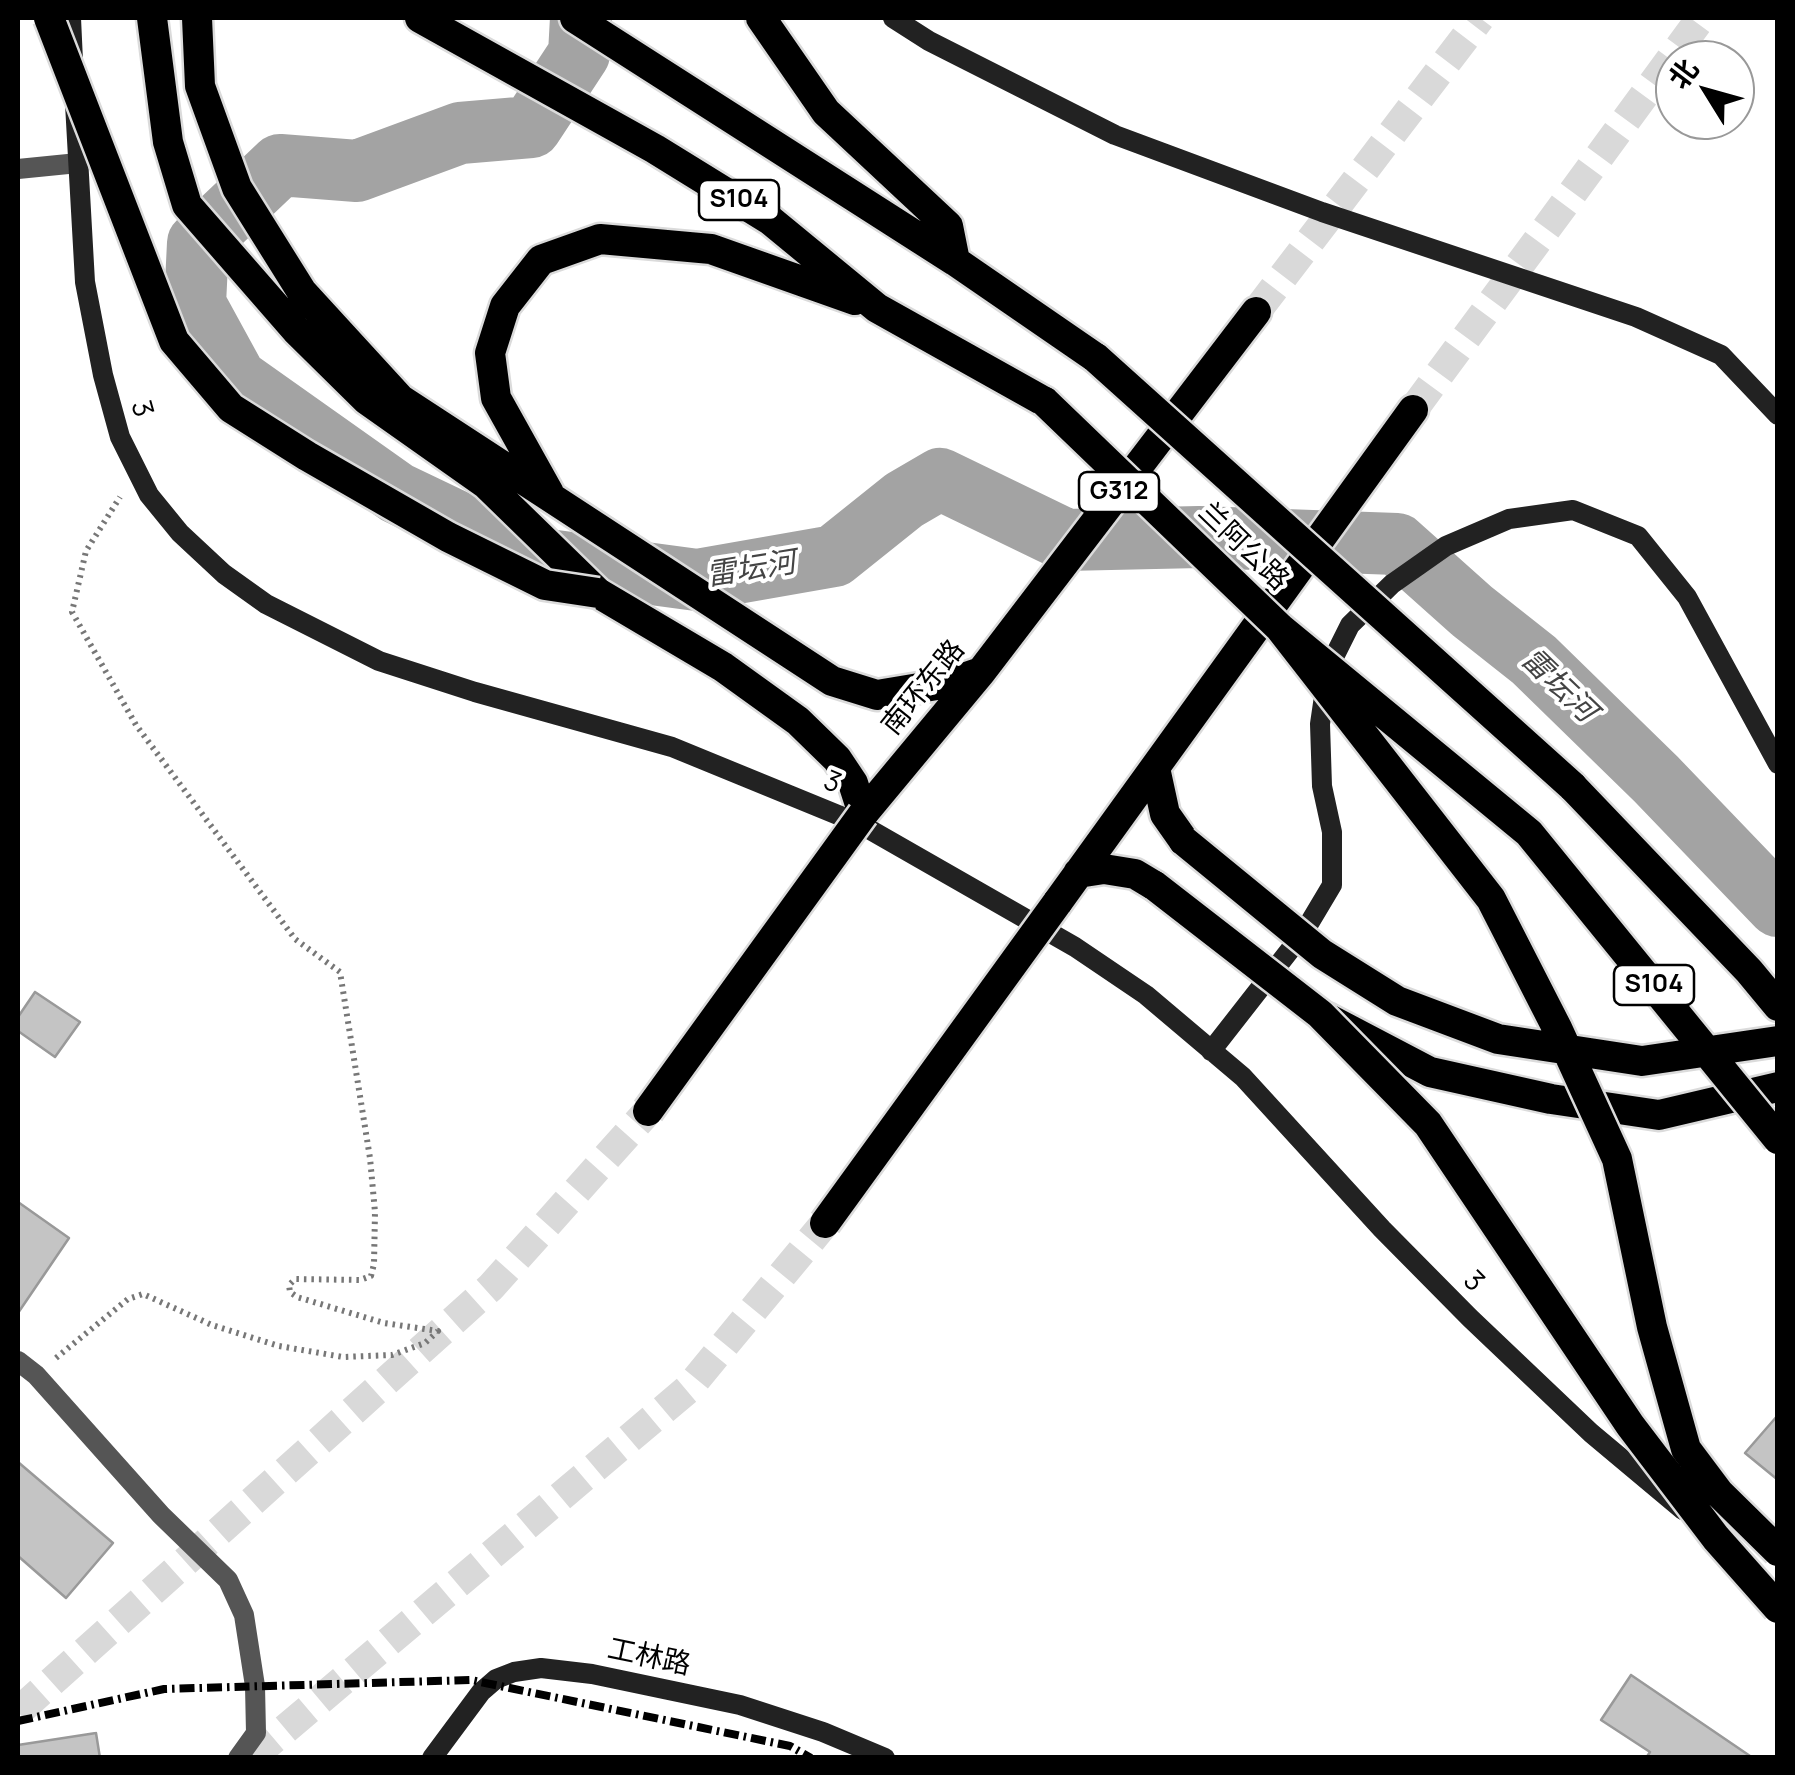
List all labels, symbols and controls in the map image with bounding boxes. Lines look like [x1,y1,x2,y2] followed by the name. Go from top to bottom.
[1655,40,1755,140] north arrow
[1659,51,1706,96] text: 北
[699,180,779,220] road number: S104
[123,397,159,421] street label: 3
[1079,472,1159,512] road number: G312
[1191,496,1295,598] street label: 兰阿公路
[704,545,798,595] water label: 雷坛河
[876,634,972,742] street label: 南环东路
[1513,642,1603,730] water label: 雷坛河
[818,765,846,801] street label: 3
[1614,965,1694,1005] road number: S104
[1456,1265,1490,1299] street label: 3
[604,1633,694,1683] street label: 工林路

